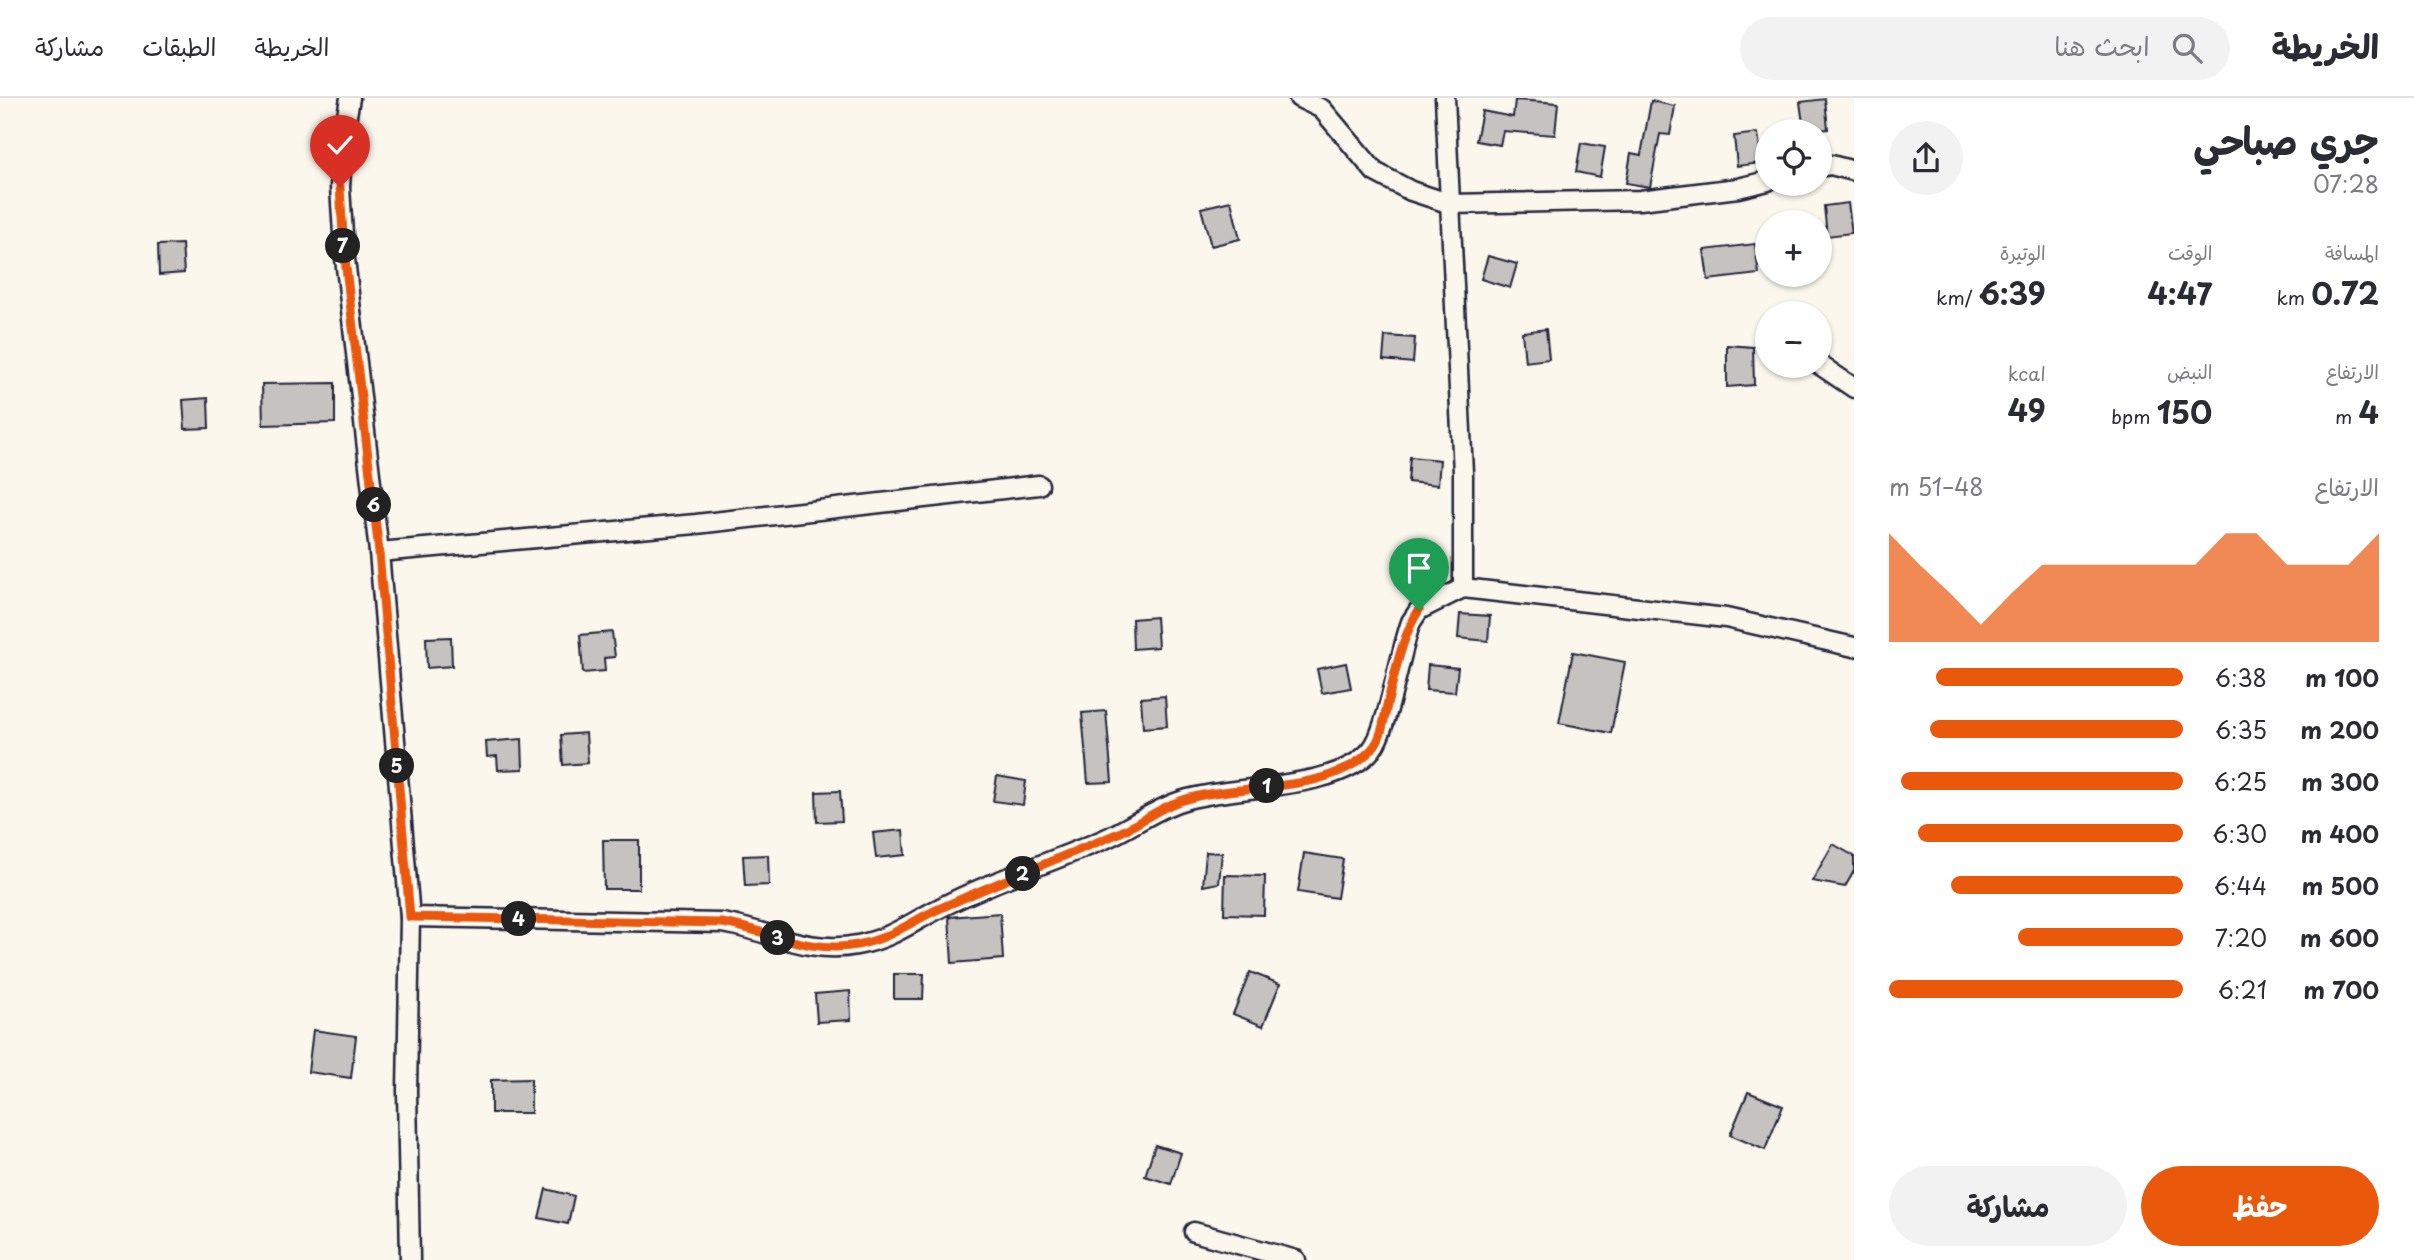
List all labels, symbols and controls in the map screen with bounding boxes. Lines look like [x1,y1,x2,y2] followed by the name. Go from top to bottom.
[1740,17,2230,80] search box
[2272,20,2379,70] text: الخريطة
[2054,26,2150,65] text: ابحث هنا
[35,28,104,64] text: مشاركة
[142,28,217,64] text: الطبقات
[255,28,329,64] text: الخريطة
[2168,29,2206,67] icon: search
[2193,111,2379,168] text: جري صباحي
[310,115,370,187] pin
[1755,119,1832,378] map controls
[1755,119,1832,196] button: locate
[1889,121,1963,195] button: share
[321,126,359,164] icon: check
[2313,166,2379,201] text: 07:28
[1755,210,1832,287] button: +
[326,228,360,264] pin: 7
[337,231,348,259] text: 7
[2000,238,2046,266] text: الوتيرة
[2168,238,2212,266] text: الوقت
[2325,238,2379,266] text: المسافة
[1979,270,2046,315] text: 6:39
[2147,270,2212,315] text: 4:47
[2311,270,2379,315] text: 0.72
[1936,283,1979,311] text: /km
[2276,283,2311,311] text: km
[1755,301,1832,378] button: −
[2167,357,2212,385] text: النبض
[2326,357,2379,385] text: الارتفاع
[2008,359,2046,387] text: kcal
[2007,387,2046,432] text: 49
[2157,389,2212,434] text: 150
[2359,389,2379,434] text: 4
[2111,402,2157,430] text: bpm
[2335,402,2359,430] text: m
[1889,469,1984,504] text: 48–51 m
[2315,469,2379,504] text: الارتفاع
[356,488,392,522] pin: 6
[367,490,380,518] text: 6
[1389,538,1449,610] pin
[1400,549,1438,587] icon: arrive
[2215,660,2267,695] text: 6:38
[2305,660,2379,695] text: 100 m
[2215,712,2267,747] text: 6:35
[2300,712,2379,747] text: 200 m
[380,748,414,784] pin: 5
[390,751,403,779] text: 5
[2214,764,2267,799] text: 6:25
[2301,764,2379,799] text: 300 m
[1250,768,1284,804] pin: 1
[1262,771,1271,799] text: 1
[2212,816,2267,851] text: 6:30
[2301,816,2379,851] text: 400 m
[1006,856,1040,892] pin: 2
[1016,859,1029,887] text: 2
[2214,868,2267,903] text: 6:44
[2302,868,2379,903] text: 500 m
[502,902,536,936] pin: 4
[512,904,525,932] text: 4
[760,920,796,956] pin: 3
[2215,920,2267,955] text: 7:20
[2300,920,2379,955] text: 600 m
[771,923,784,951] text: 3
[2218,972,2267,1007] text: 6:21
[2303,972,2379,1007] text: 700 m
[1889,1166,2127,1246] button: مشاركة
[2141,1166,2379,1246] button: حفظ

